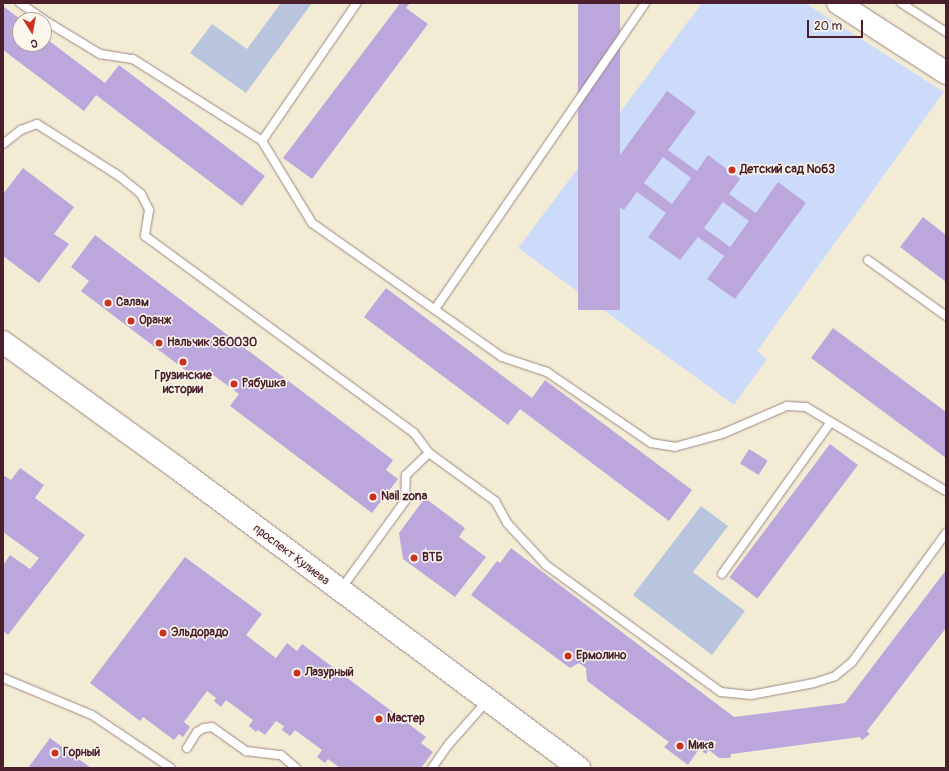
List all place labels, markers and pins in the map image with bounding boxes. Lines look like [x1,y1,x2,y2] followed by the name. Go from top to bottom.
[740,163,835,177] place label: Детский сад №63
[727,165,737,175] marker: Детский сад №63
[116,296,149,310] place label: Салам
[103,298,113,308] marker: Салам
[139,314,172,328] place label: Оранж
[126,316,136,326] marker: Оранж
[167,336,257,350] place label: Нальчик 360030
[154,338,164,348] marker: Нальчик 360030
[178,357,188,367] marker: Грузинские истории
[154,369,212,397] place label: Грузинские истории
[242,377,286,391] place label: Рябушка
[229,379,239,389] marker: Рябушка
[381,490,427,504] place label: Nail zona
[368,492,378,502] marker: Nail zona
[422,551,443,565] place label: ВТБ
[409,553,419,563] marker: ВТБ
[171,626,229,640] place label: Эльдорадо
[158,628,168,638] marker: Эльдорадо
[576,649,626,663] place label: Ермолино
[563,651,573,661] marker: Ермолино
[305,666,354,680] place label: Лазурный
[292,668,302,678] marker: Лазурный
[387,712,425,726] place label: Мастер
[374,714,384,724] marker: Мастер
[688,739,714,753] place label: Мика
[675,741,685,751] marker: Мика
[63,746,100,760] place label: Горный
[50,748,60,758] marker: Горный

